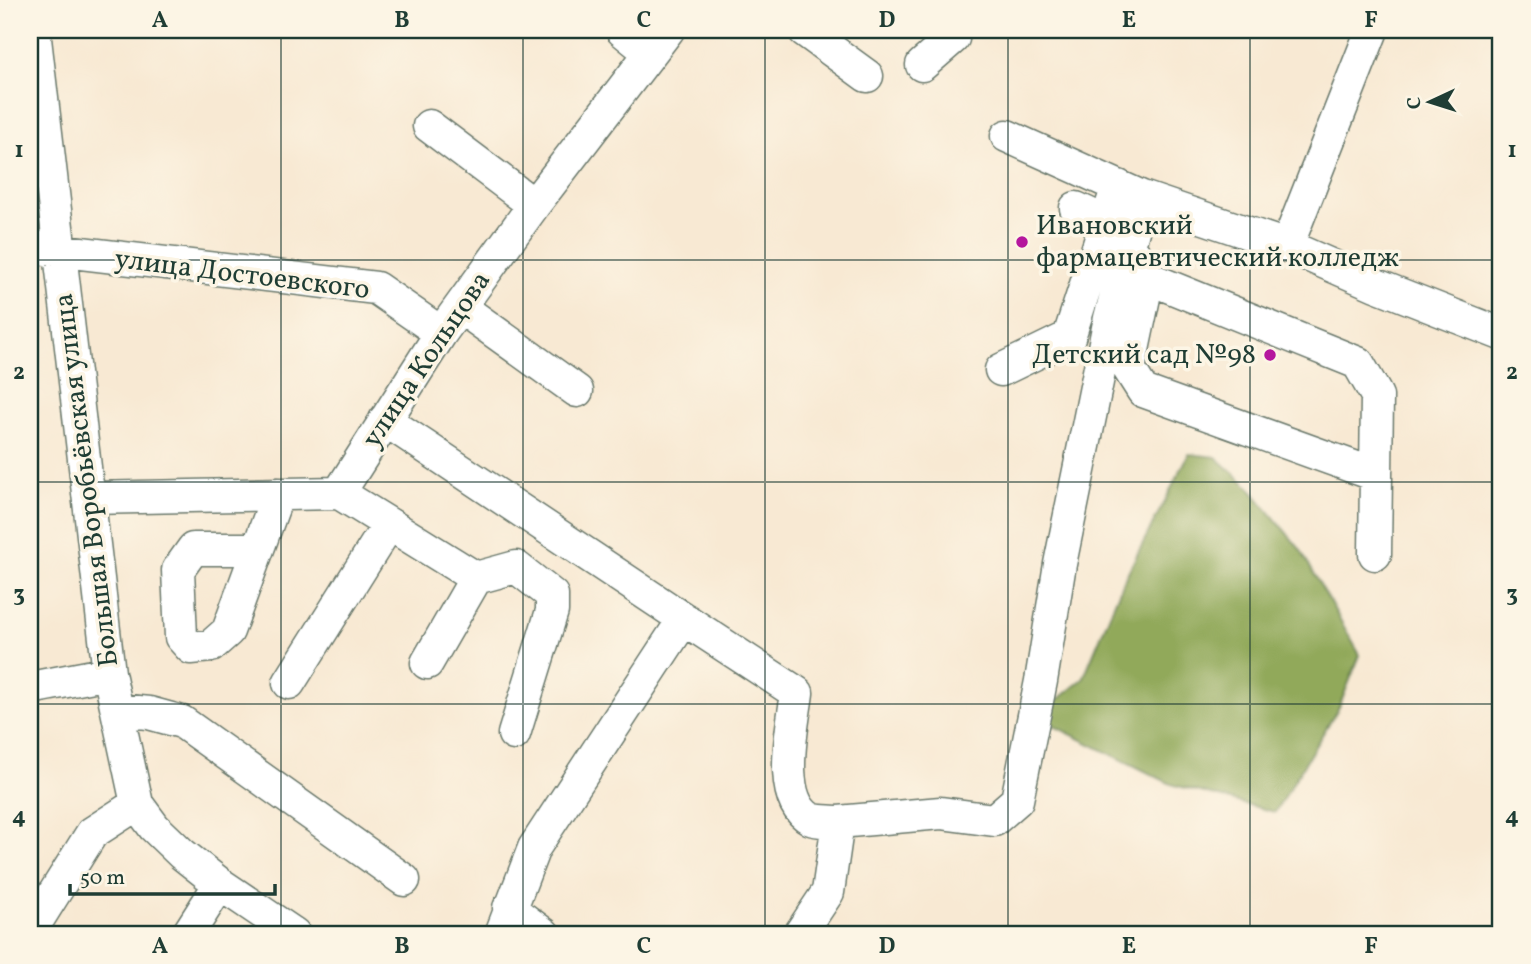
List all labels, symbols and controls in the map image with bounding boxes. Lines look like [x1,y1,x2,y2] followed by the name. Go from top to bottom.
[152,5,168,37] text: A
[394,5,410,37] text: B
[637,5,651,37] text: C
[879,5,896,37] text: D
[1122,5,1136,37] text: E
[1364,5,1378,37] text: F
[1394,66,1464,136] north arrow
[1402,96,1428,110] text: С
[14,135,24,167] text: 1
[1507,135,1517,167] text: 1
[1036,207,1399,278] place label: Ивановский фармацевтический колледж
[1014,234,1030,250] marker: Ивановский фармацевтический колледж
[112,240,372,310] street label: улица Достоевского
[353,264,501,456] street label: улица Кольцова
[45,291,129,669] street label: Большая Воробьёвская улица
[1032,336,1256,375] place label: Детский сад №98
[1262,347,1278,363] marker: Детский сад №98
[13,357,25,389] text: 2
[1506,357,1518,389] text: 2
[13,579,25,611] text: 3
[1506,579,1518,611] text: 3
[12,801,26,833] text: 4
[1505,801,1519,833] text: 4
[70,852,275,896] scale bar
[80,864,125,893] text: 50 m
[152,931,168,963] text: A
[394,931,410,963] text: B
[637,931,651,963] text: C
[879,931,896,963] text: D
[1122,931,1136,963] text: E
[1364,931,1378,963] text: F

